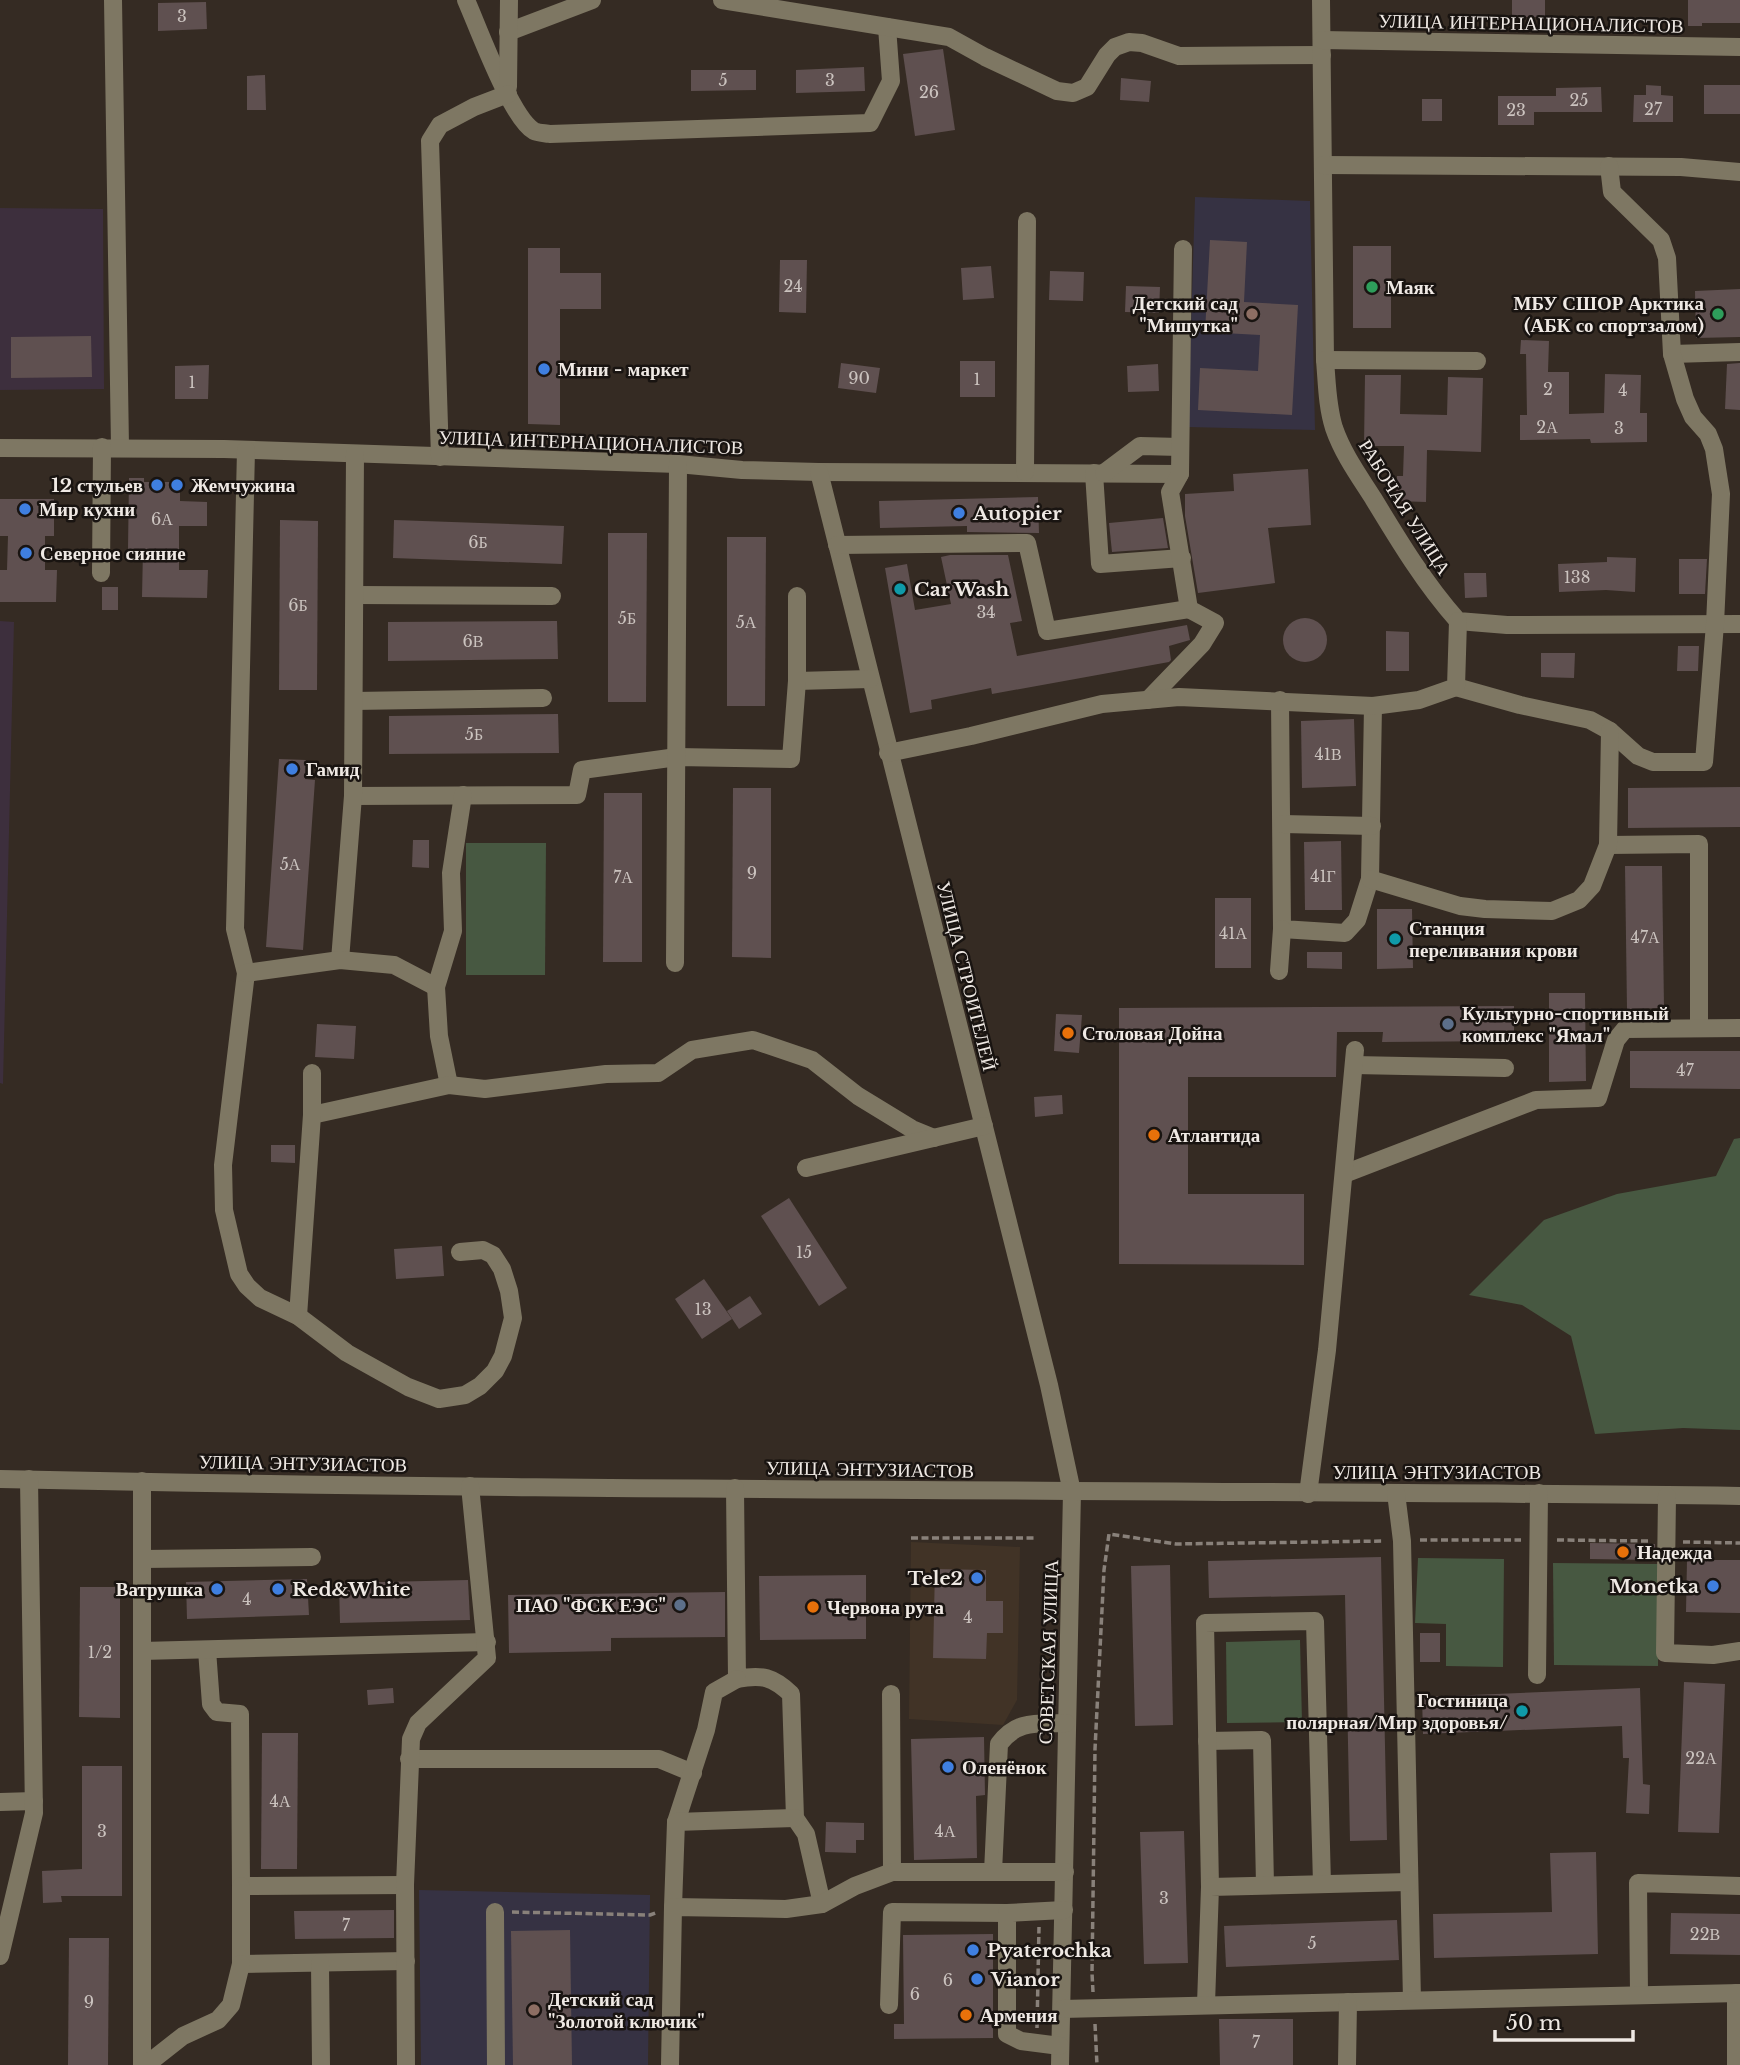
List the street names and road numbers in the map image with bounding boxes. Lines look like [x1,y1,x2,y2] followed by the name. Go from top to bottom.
[1378,9,1684,38] street label: УЛИЦА ИНТЕРНАЦИОНАЛИСТОВ
[438,426,744,459] street label: УЛИЦА ИНТЕРНАЦИОНАЛИСТОВ
[1354,435,1456,580] street label: РАБОЧАЯ УЛИЦА
[932,879,1001,1074] street label: УЛИЦА СТРОИТЕЛЕЙ
[199,1450,407,1477] street label: УЛИЦА ЭНТУЗИАСТОВ
[766,1456,974,1483] street label: УЛИЦА ЭНТУЗИАСТОВ
[1333,1461,1541,1484] street label: УЛИЦА ЭНТУЗИАСТОВ
[1034,1559,1063,1745] street label: СОВЕТСКАЯ УЛИЦА

